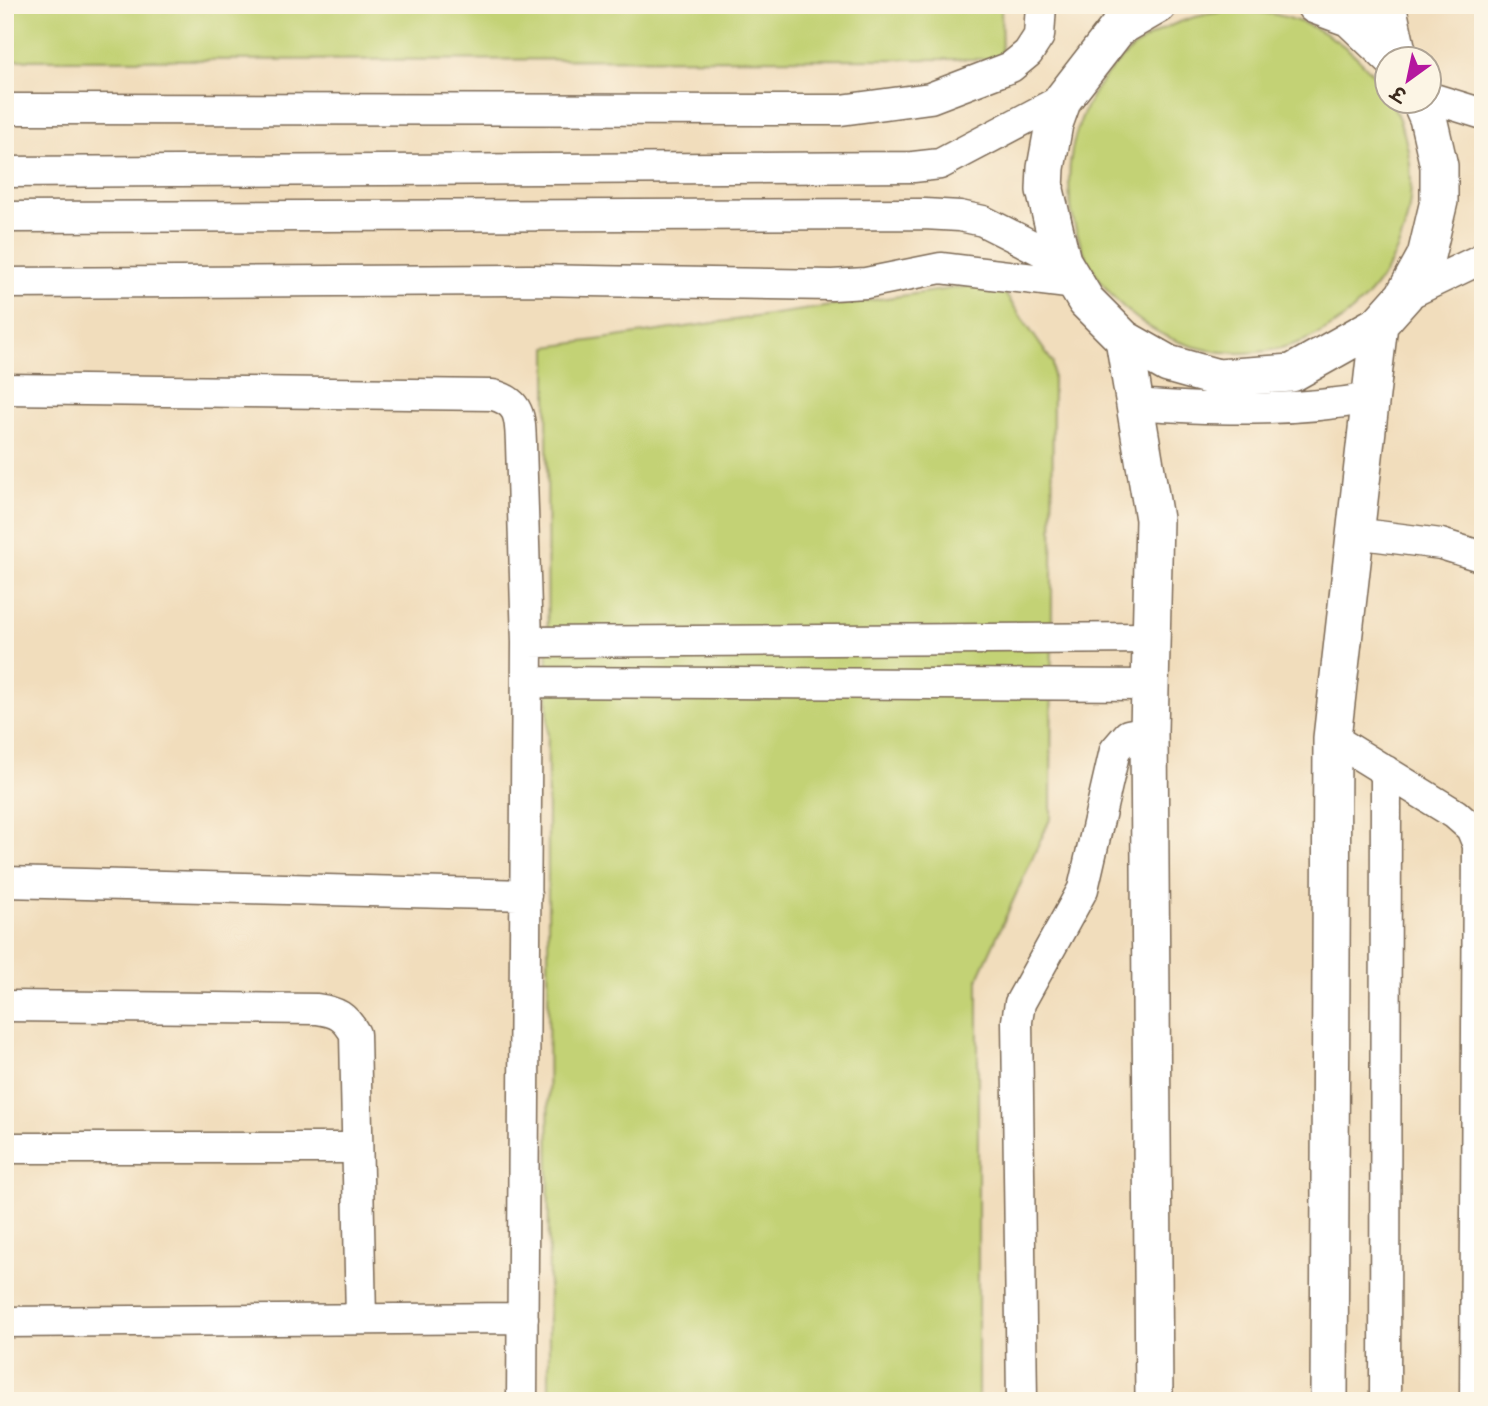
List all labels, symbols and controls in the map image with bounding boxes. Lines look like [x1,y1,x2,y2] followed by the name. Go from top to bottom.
[1372,46,1442,116] north arrow
[1386,79,1413,107] text: उ

